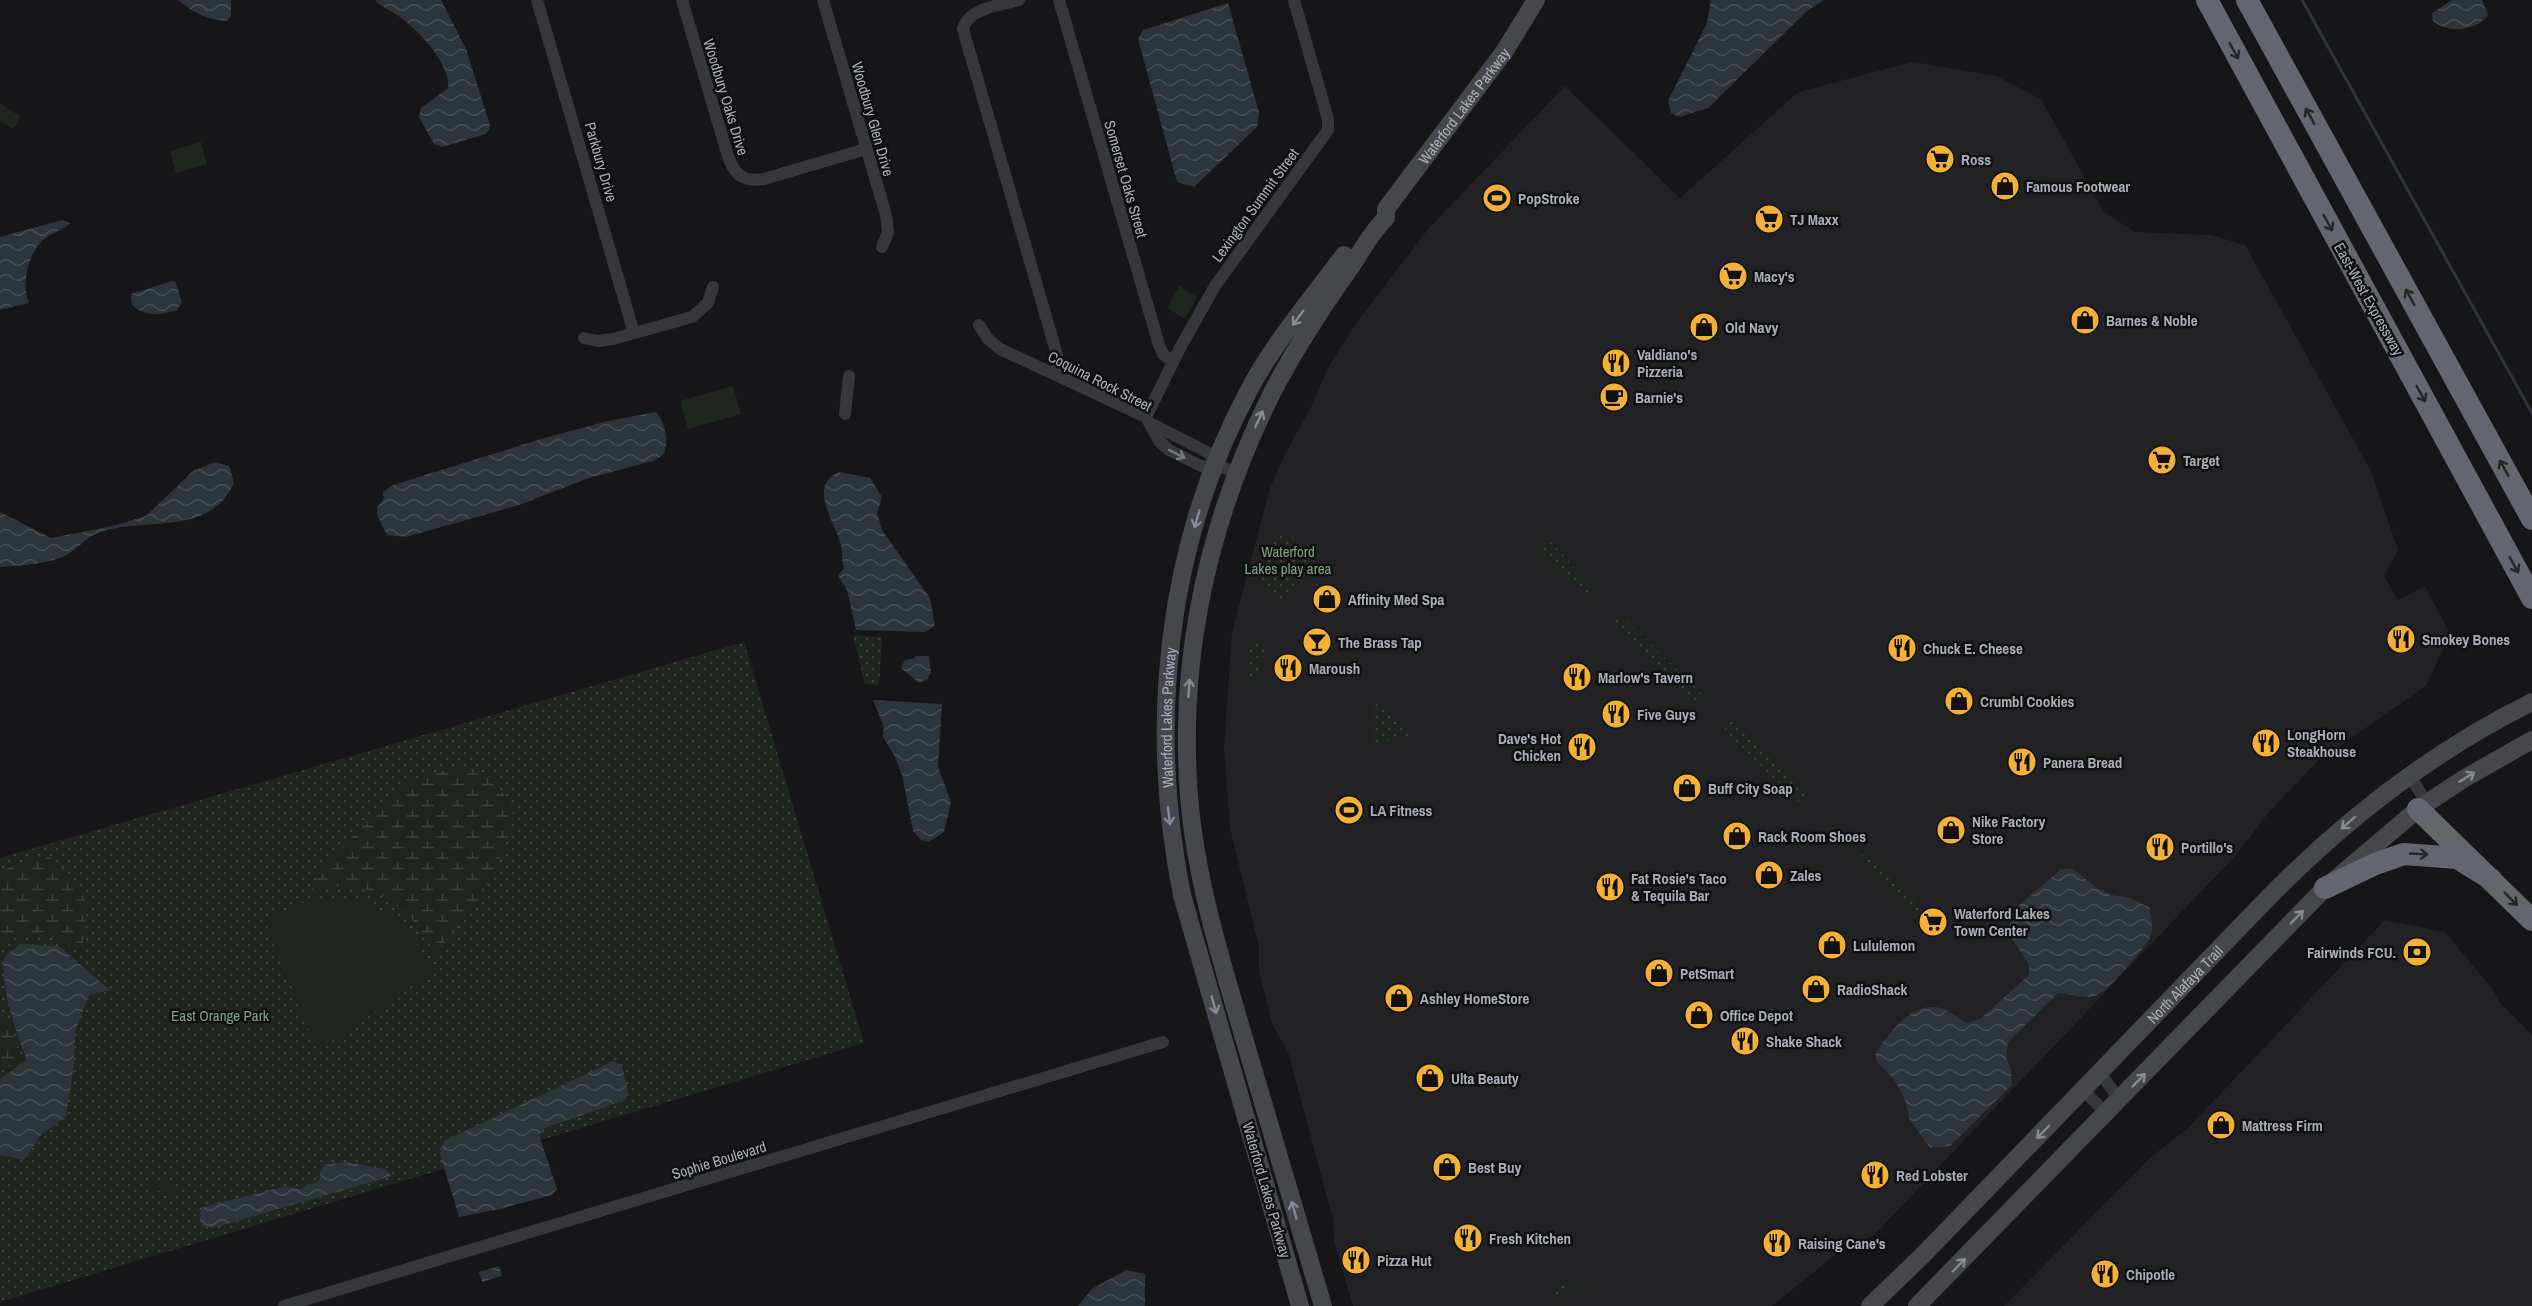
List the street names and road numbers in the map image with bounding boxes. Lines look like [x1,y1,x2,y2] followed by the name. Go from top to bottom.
[698,36,754,158] street label: Woodbury Oaks Drive
[1413,43,1515,168] street label: Waterford Lakes Parkway
[847,59,899,179] street label: Woodbury Glen Drive
[1099,118,1153,241] street label: Somerset Oaks Street
[580,120,622,204] street label: Parkbury Drive
[1207,143,1304,266] street label: Lexington Summit Street
[2329,239,2409,360] street label: East-West Expressway
[1044,346,1156,417] street label: Coquina Rock Street
[1155,646,1181,789] street label: Waterford Lakes Parkway
[2142,941,2227,1028] street label: North Alafaya Trail
[1238,1120,1297,1261] street label: Waterford Lakes Parkway
[669,1136,769,1184] street label: Sophie Boulevard

